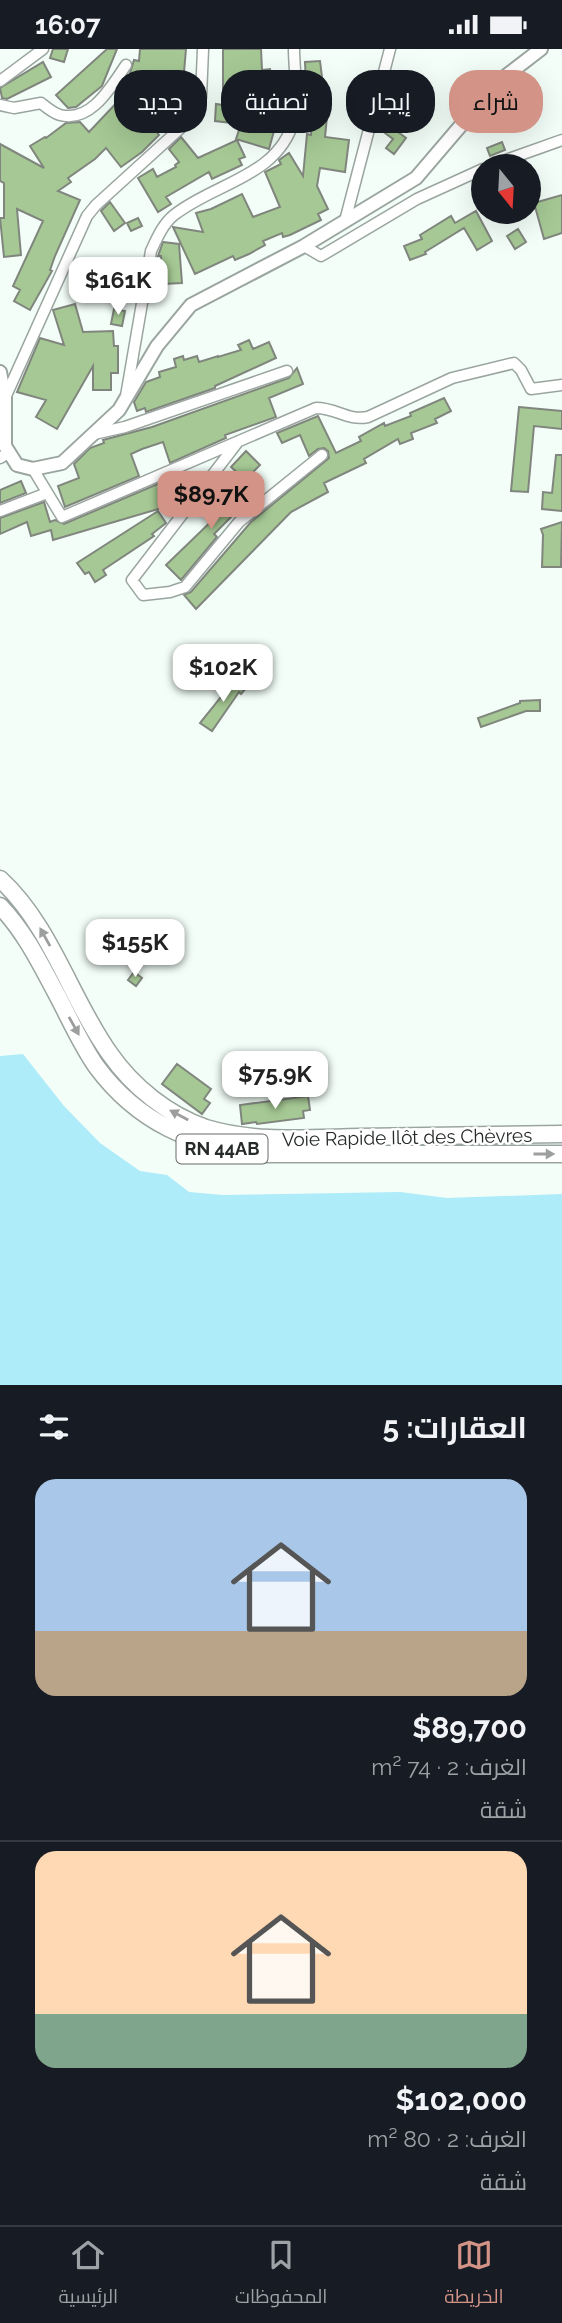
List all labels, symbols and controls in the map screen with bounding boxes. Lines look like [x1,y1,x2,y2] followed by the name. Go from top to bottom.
[35,10,101,40] text: 16:07
[114,70,207,133] chip: جديد
[221,70,332,133] chip: تصفية
[346,70,435,133] chip: إيجار
[449,70,543,133] chip: شراء
[471,154,541,224] north arrow
[471,154,541,224] map controls
[69,257,167,317] pin: $161K
[85,266,151,293] text: $161K
[154,471,268,531] pin: $89.7K
[173,480,249,507] text: $89.7K
[174,645,272,704] pin: $102K
[189,653,257,680] text: $102K
[86,919,184,979] pin: $155K
[39,927,51,946] one-way arrow
[102,928,168,955] text: $155K
[68,1016,80,1036] one-way arrow
[218,1051,332,1111] pin: $75.9K
[238,1060,312,1087] text: $75.9K
[169,1110,189,1121] one-way arrow
[282,1124,532,1150] street label: Voie Rapide Ilôt des Chèvres
[176,1135,268,1163] road number: RN 44AB
[533,1148,555,1160] one-way arrow
[35,1408,73,1446] icon: filters
[383,1410,527,1445] text: العقارات: 5
[218,1524,344,1650] icon: home
[412,1710,527,1745] text: $89,700
[371,1753,527,1780] text: الغرف: 2 · 74 m²
[480,1796,527,1823] text: شقة
[218,1896,344,2022] icon: home
[396,2082,527,2117] text: $102,000
[367,2125,527,2152] text: الغرف: 2 · 80 m²
[480,2168,527,2195] text: شقة
[58,2236,118,2314] tab: الرئيسية
[235,2236,327,2314] tab: المحفوظات
[444,2236,504,2314] tab: الخريطة

